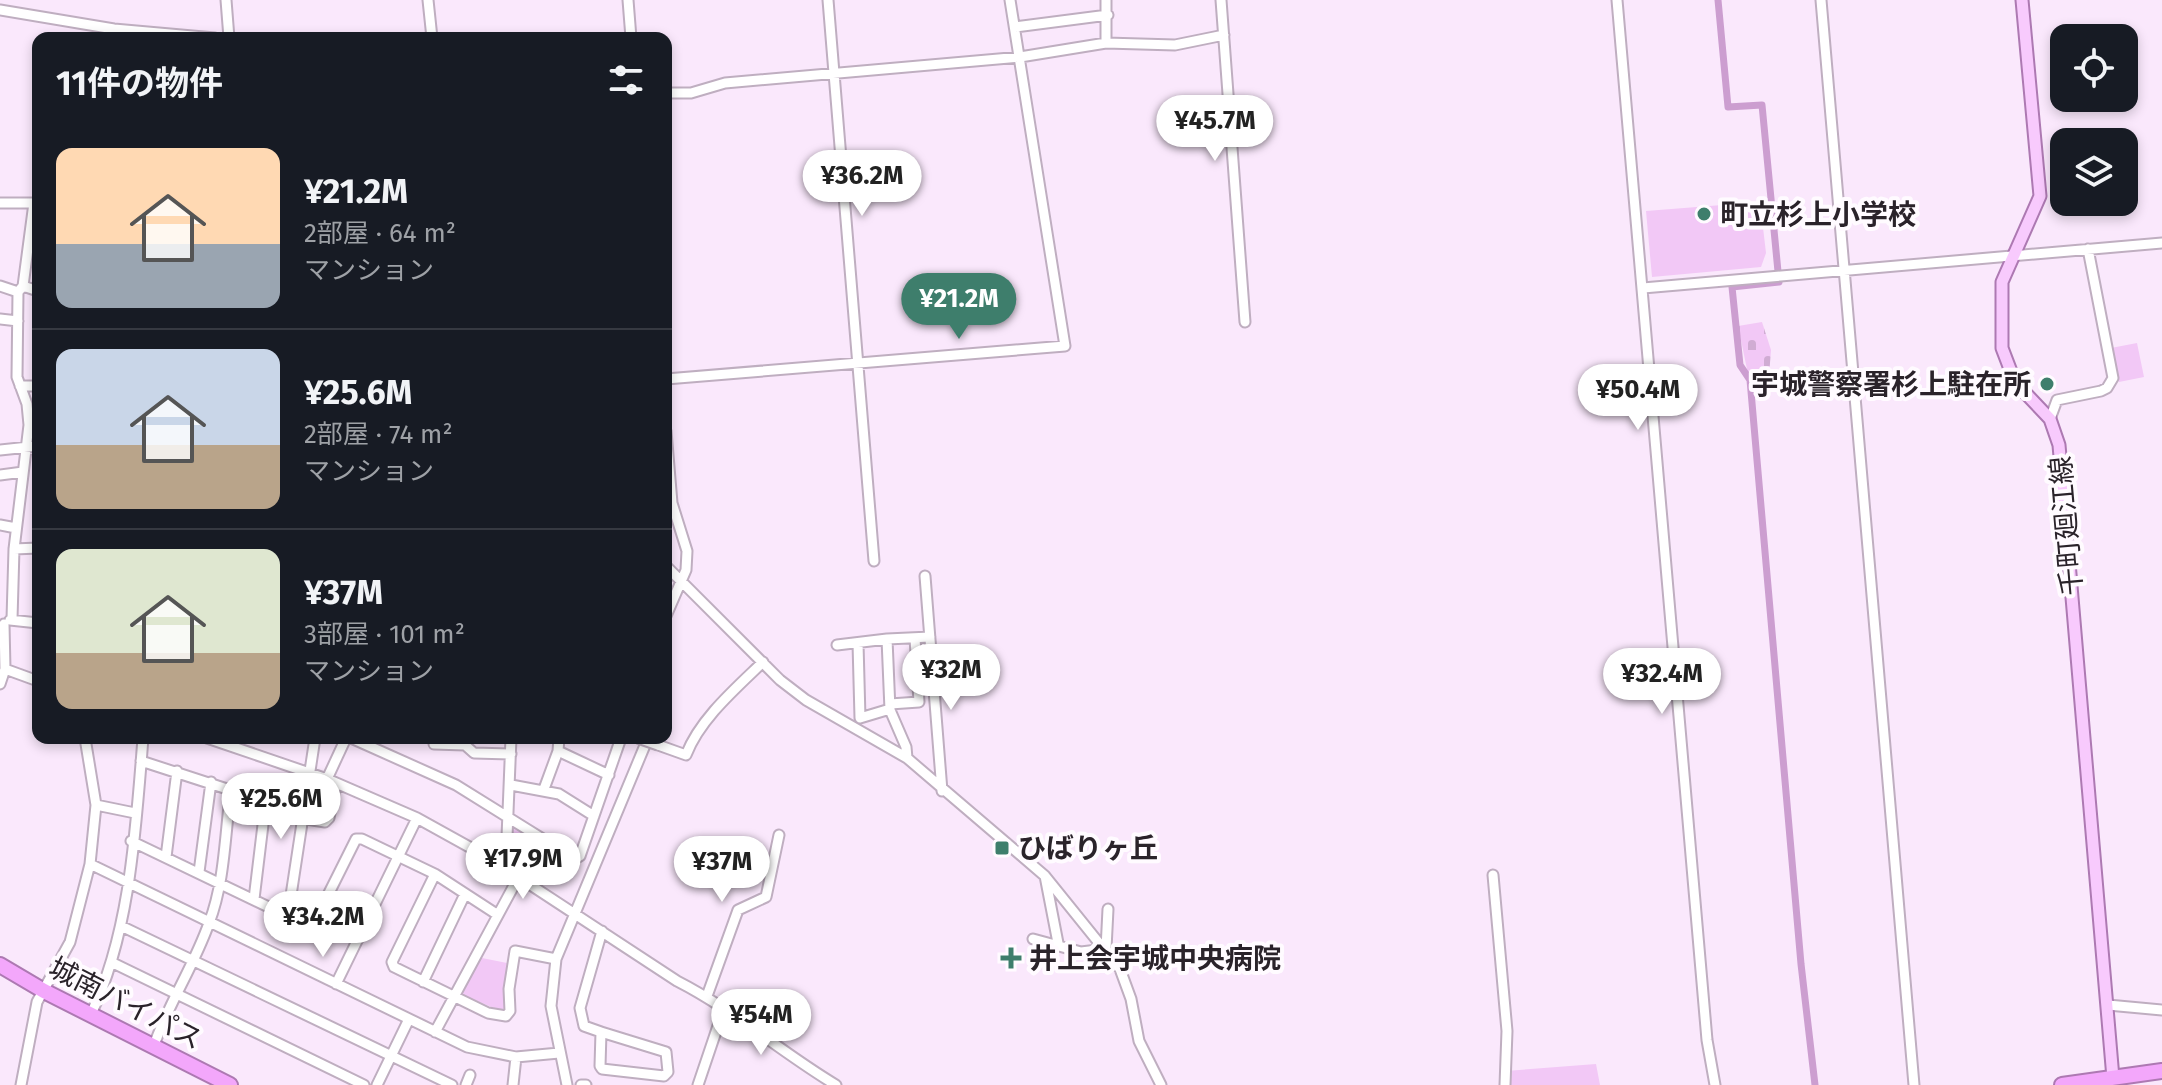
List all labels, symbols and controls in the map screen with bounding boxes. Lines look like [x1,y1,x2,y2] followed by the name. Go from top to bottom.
[2050,24,2138,216] map controls
[2050,24,2138,112] button: locate
[604,58,648,102] icon: filters
[56,63,223,104] text: 11件の物件
[1150,95,1280,163] pin: ¥45.7M
[1174,105,1256,136] text: ¥45.7M
[2050,128,2138,216] button: layers
[797,150,927,218] pin: ¥36.2M
[821,160,903,191] text: ¥36.2M
[304,171,408,212] text: ¥21.2M
[120,180,216,276] icon: home
[1720,198,1916,231] place label: 町立杉上小学校
[1695,205,1713,223] marker: 町立杉上小学校
[304,218,456,249] text: 2部屋 · 64 m²
[304,255,434,286] text: マンション
[894,273,1024,341] pin: ¥21.2M
[919,283,999,314] text: ¥21.2M
[1573,364,1703,432] pin: ¥50.4M
[1751,368,2031,401] place label: 宇城警察署杉上駐在所
[304,372,412,413] text: ¥25.6M
[1596,374,1680,405] text: ¥50.4M
[2038,375,2056,393] marker: 宇城警察署杉上駐在所
[120,381,216,477] icon: home
[304,419,453,450] text: 2部屋 · 74 m²
[2044,455,2089,597] street label: 千町廻江線
[304,456,434,487] text: マンション
[304,572,383,613] text: ¥37M
[120,581,216,677] icon: home
[304,619,465,650] text: 3部屋 · 101 m²
[904,644,998,712] pin: ¥32M
[1597,648,1727,716] pin: ¥32.4M
[920,654,982,685] text: ¥32M
[304,656,434,687] text: マンション
[1621,658,1703,689] text: ¥32.4M
[216,773,346,841] pin: ¥25.6M
[240,783,322,814] text: ¥25.6M
[1018,832,1158,865] place label: ひばりヶ丘
[458,833,588,901] pin: ¥17.9M
[675,836,769,904] pin: ¥37M
[993,839,1011,857] marker: ひばりヶ丘
[484,843,562,874] text: ¥17.9M
[692,846,752,877] text: ¥37M
[258,891,388,959] pin: ¥34.2M
[282,901,364,932] text: ¥34.2M
[1029,942,1281,975] place label: 井上会宇城中央病院
[1000,947,1022,969] marker: 井上会宇城中央病院
[44,951,208,1056] street label: 城南バイパス
[714,989,808,1057] pin: ¥54M
[729,999,793,1030] text: ¥54M

